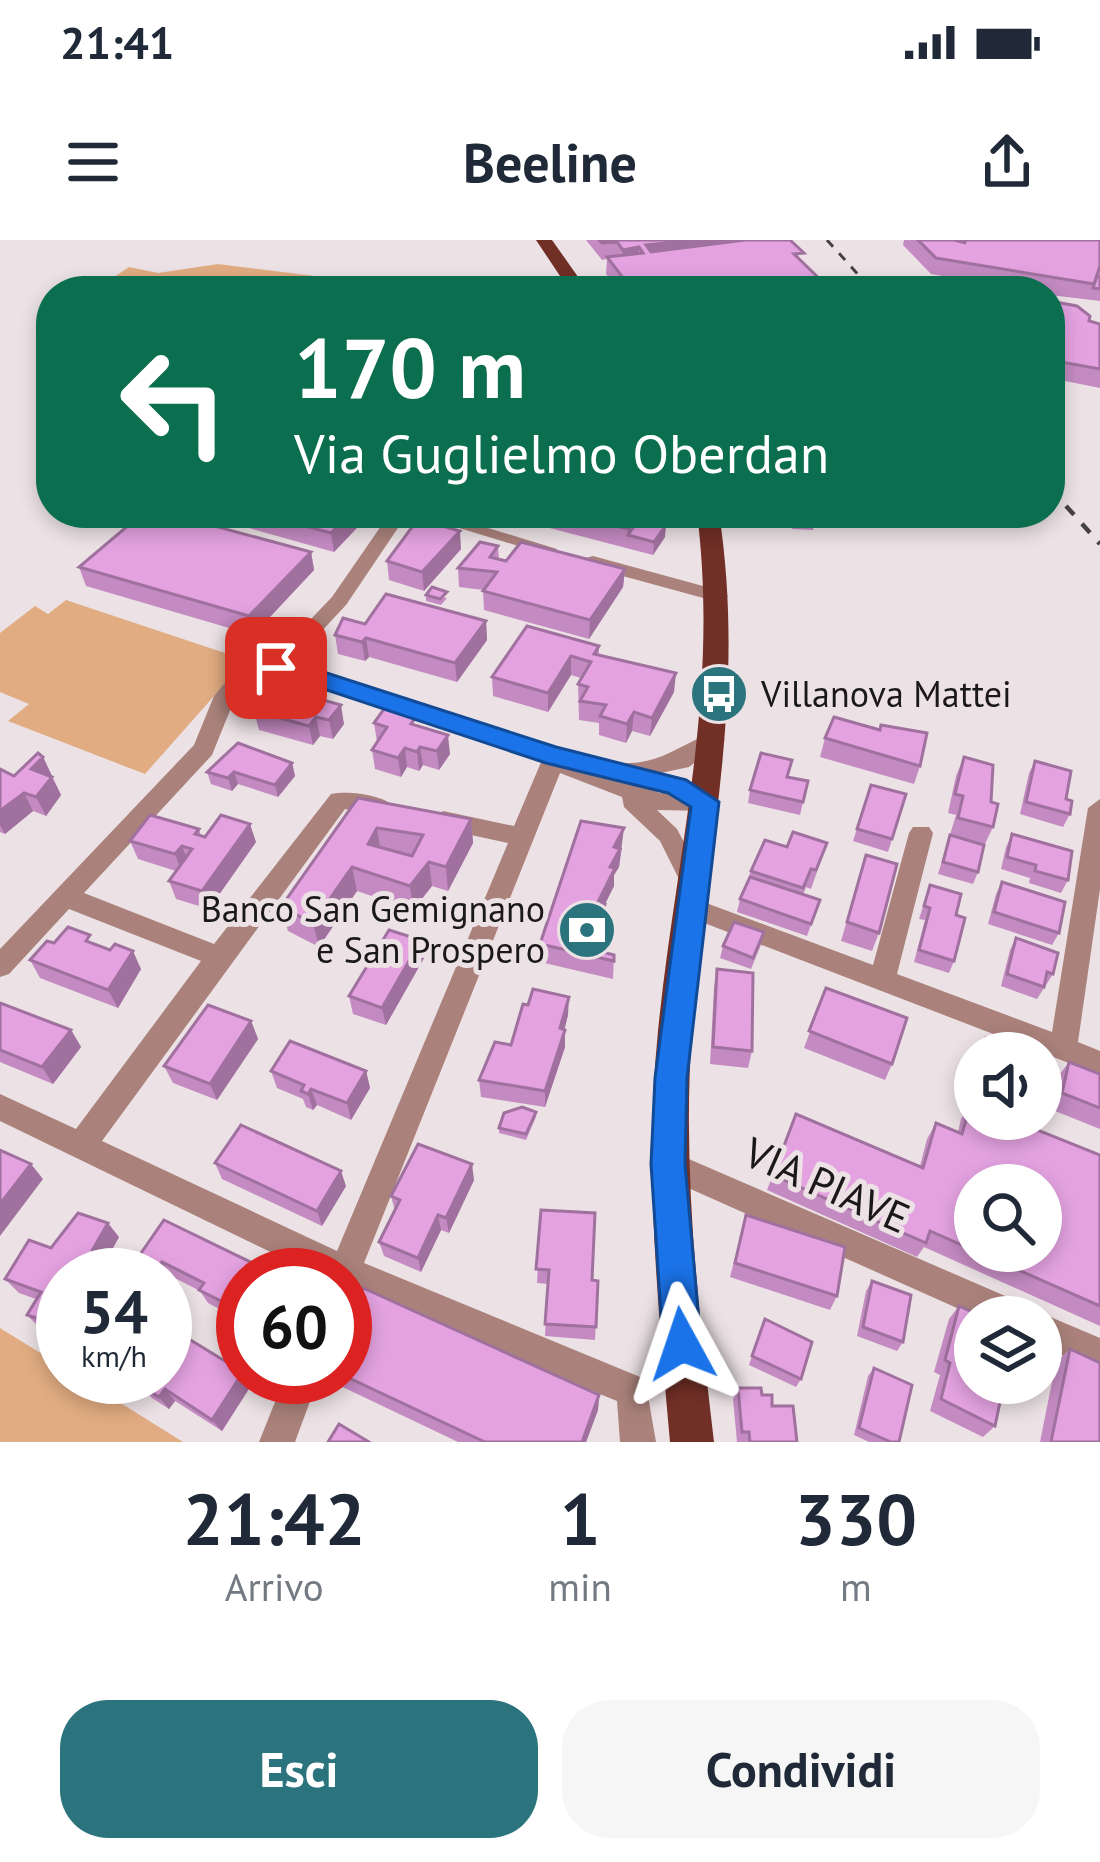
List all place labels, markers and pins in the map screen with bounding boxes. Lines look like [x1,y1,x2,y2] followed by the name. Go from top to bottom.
[225,617,327,719] pin
[688,663,750,725] bus stop icon: Villanova Mattei
[760,670,1012,717] place label: Villanova Mattei
[201,885,545,973] place label: Banco San Gemignano e San Prospero
[556,899,618,961] bank icon: Banco San Gemignano e San Prospero

